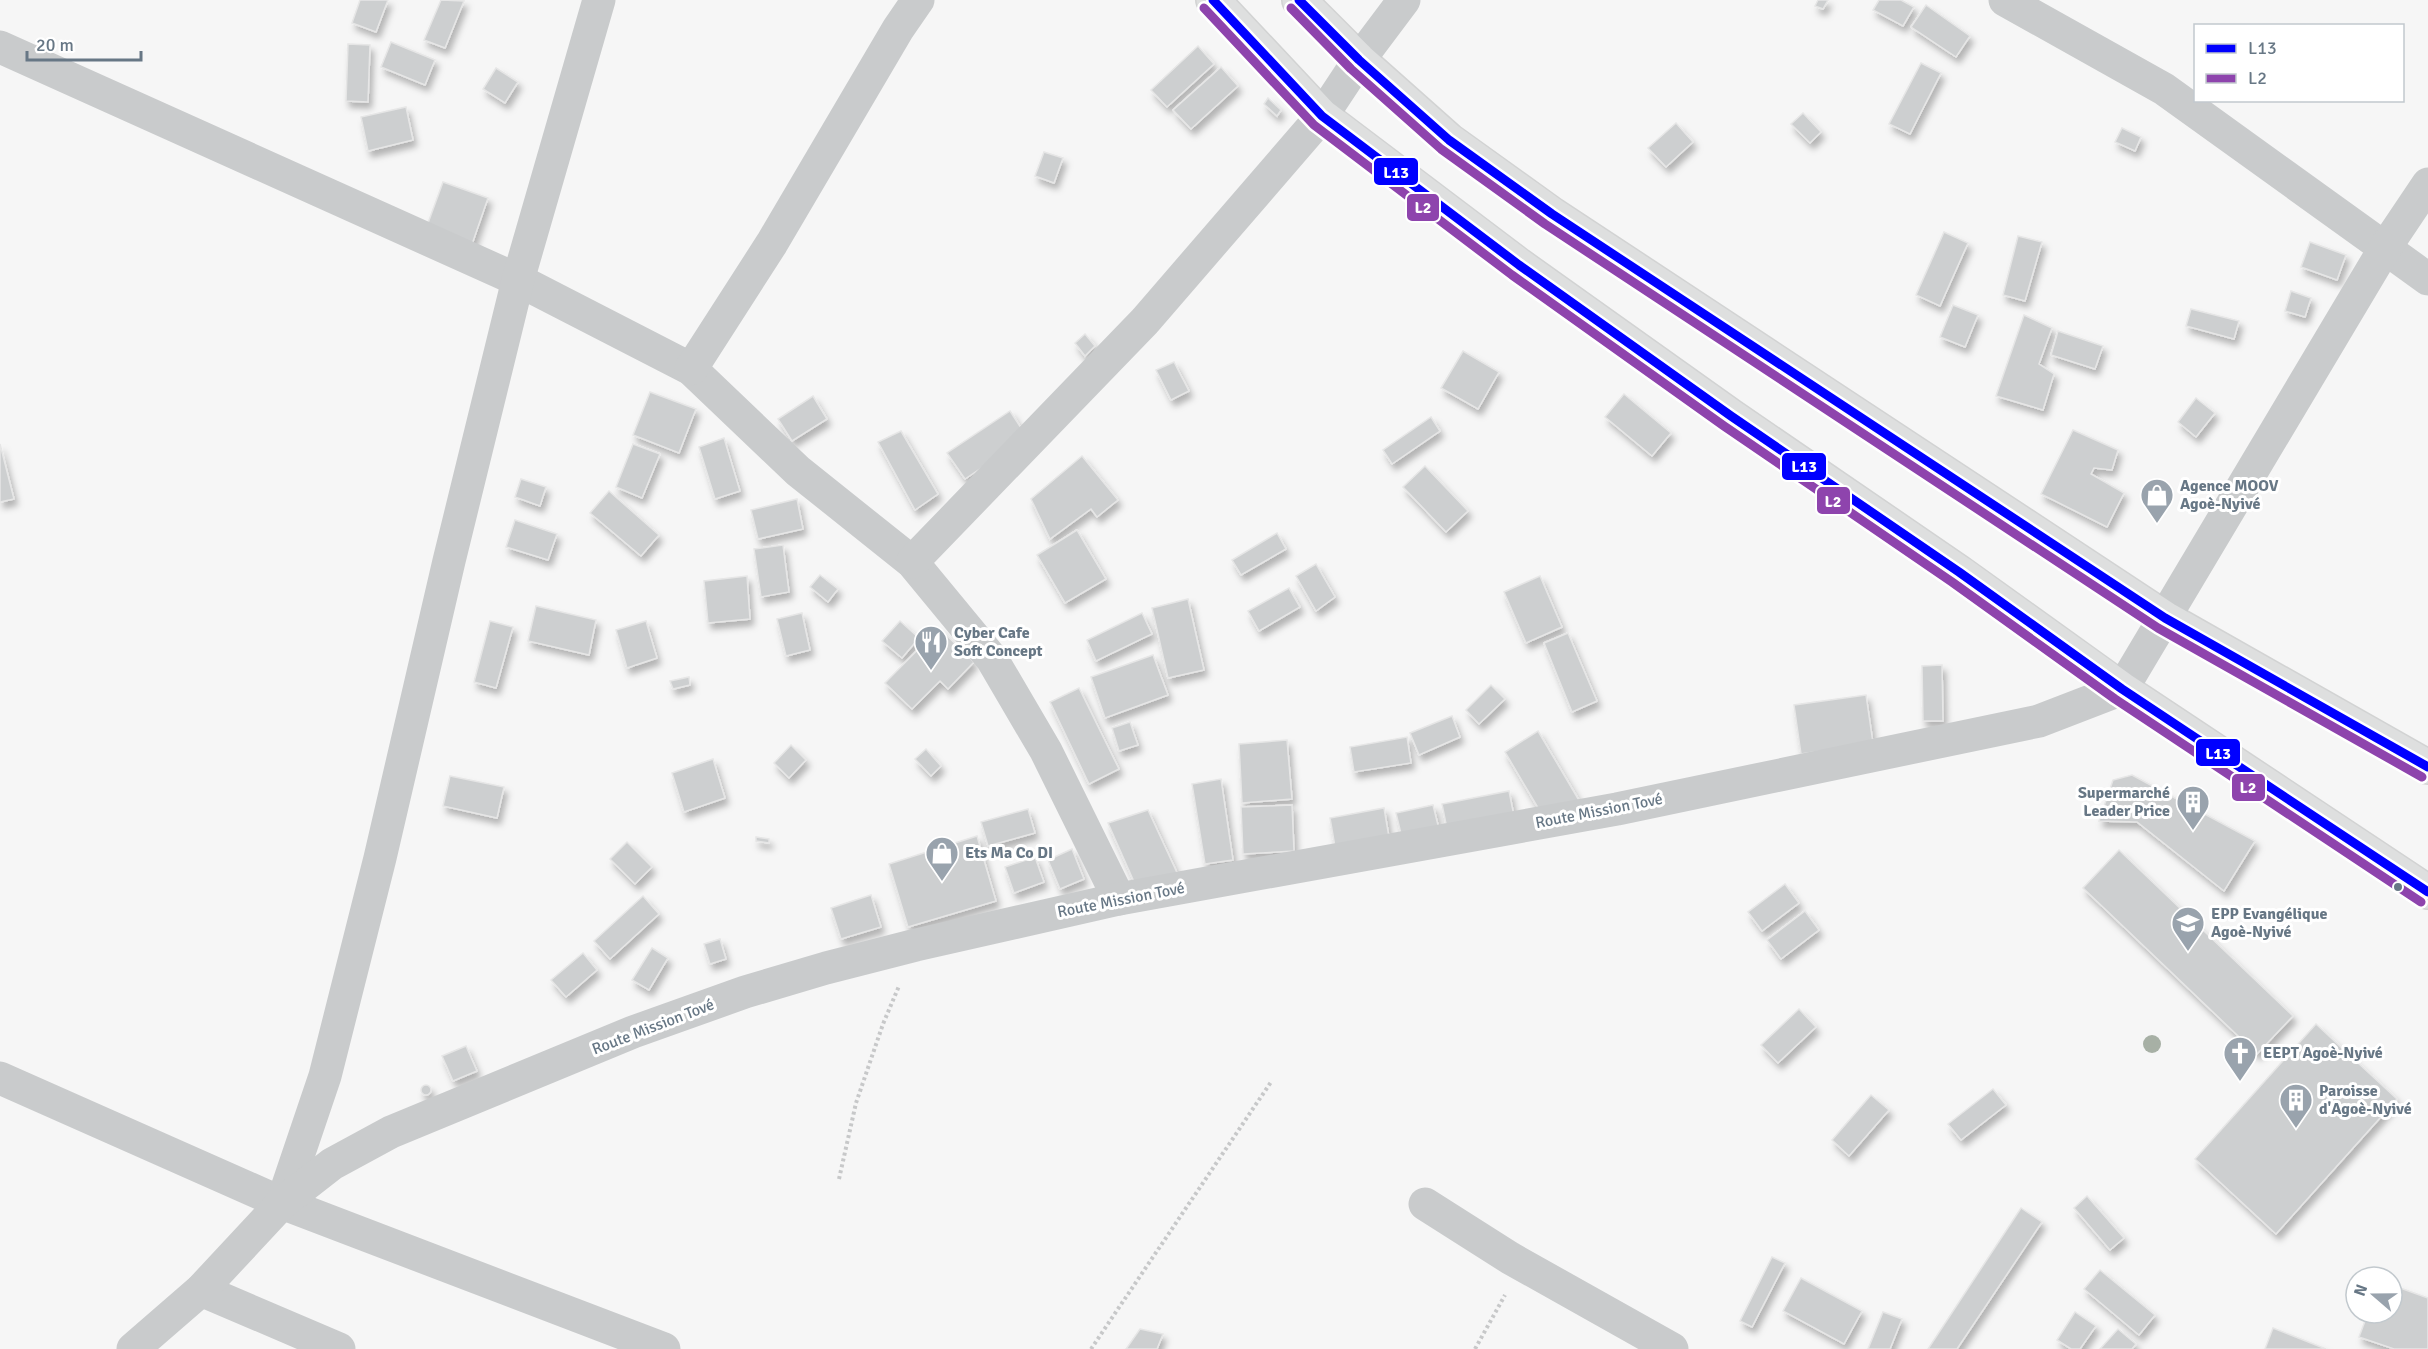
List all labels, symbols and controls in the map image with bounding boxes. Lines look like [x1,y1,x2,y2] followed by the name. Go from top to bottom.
[27,24,141,62] scale bar
[2194,24,2404,102] legend
[36,34,74,56] text: 20 m
[2248,37,2277,59] text: L13
[2248,67,2267,89] text: L2
[1373,157,1419,186] line badge: L13
[1383,163,1409,183] text: L13
[1406,193,1440,222] line badge: L2
[1415,198,1432,218] text: L2
[1781,452,1827,481] line badge: L13
[1791,457,1817,477] text: L13
[2180,476,2279,514] place label: Agence MOOV Agoè-Nyivé
[2139,477,2175,524] shop icon: Agence MOOV Agoè-Nyivé
[1816,486,1851,515] line badge: L2
[1825,492,1842,512] text: L2
[954,623,1043,661] place label: Cyber Cafe Soft Concept
[913,624,949,671] restaurant icon: Cyber Cafe Soft Concept
[2195,738,2241,767] line badge: L13
[2205,744,2231,764] text: L13
[2231,773,2266,802] line badge: L2
[2240,778,2257,798] text: L2
[2078,783,2170,821] place label: Supermarché Leader Price
[2175,784,2211,831] building icon: Supermarché Leader Price
[1534,789,1664,833] street label: Route Mission Tové
[924,835,960,882] shop icon: Ets Ma Co DI
[965,843,1053,863] place label: Ets Ma Co DI
[1056,878,1186,922] street label: Route Mission Tové
[2392,881,2404,893] unlabelled marker
[2211,904,2327,942] place label: EPP Evangélique Agoè-Nyivé
[2170,905,2206,952] school or university icon: EPP Evangélique Agoè-Nyivé
[589,994,717,1060] street label: Route Mission Tové
[2222,1035,2258,1082] church icon: EEPT Agoè-Nyivé
[2263,1043,2383,1063] place label: EEPT Agoè-Nyivé
[2319,1081,2412,1119] place label: Paroisse d'Agoè-Nyivé
[2278,1082,2314,1129] building icon: Paroisse d'Agoè-Nyivé
[2344,1265,2404,1325] north arrow
[2350,1282,2372,1299] text: N

